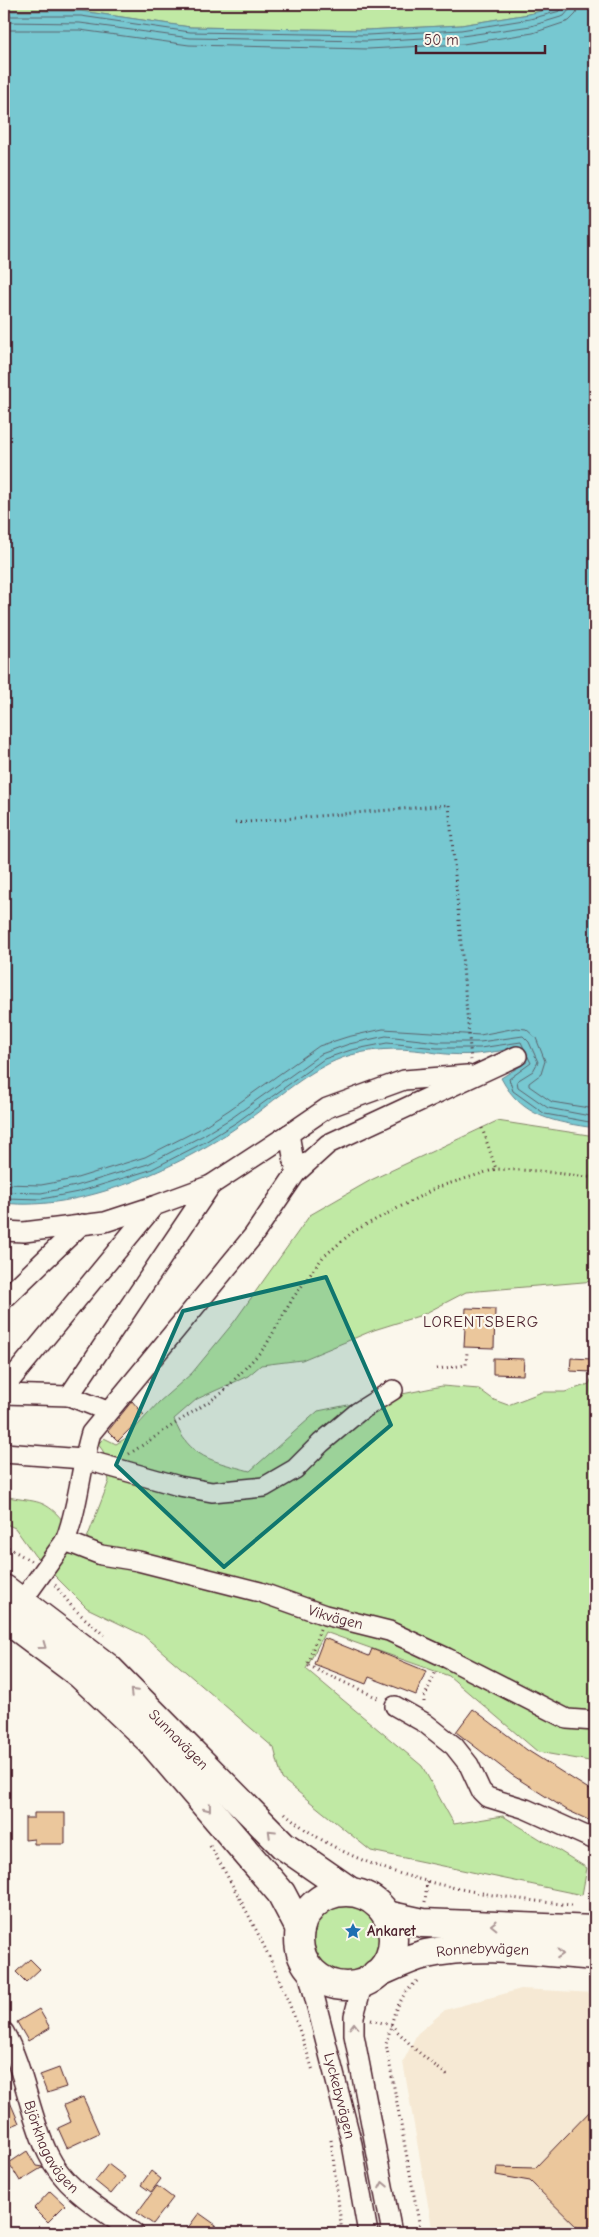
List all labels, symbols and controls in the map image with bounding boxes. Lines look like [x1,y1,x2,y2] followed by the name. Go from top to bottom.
[416,22,545,54] scale bar
[424,31,459,49] text: 50 m
[423,1313,539,1331] district label: LORENTSBERG
[306,1601,365,1633] street label: Vikvägen
[37,1640,47,1649] one-way arrow
[130,1689,139,1698] one-way arrow
[145,1705,212,1773] street label: Sunnavägen
[202,1802,211,1811] one-way arrow
[268,1830,277,1839] one-way arrow
[490,1920,498,1930] one-way arrow
[343,1921,363,1941] place icon: Ankaret
[367,1922,417,1940] place label: Ankaret
[435,1939,530,1961] street label: Ronnebyvägen
[556,1948,564,1959] one-way arrow
[349,2021,359,2029] one-way arrow
[320,2051,359,2140] street label: Lyckebyvägen
[20,2098,83,2197] street label: Björkhagavägen
[378,2181,389,2190] one-way arrow

